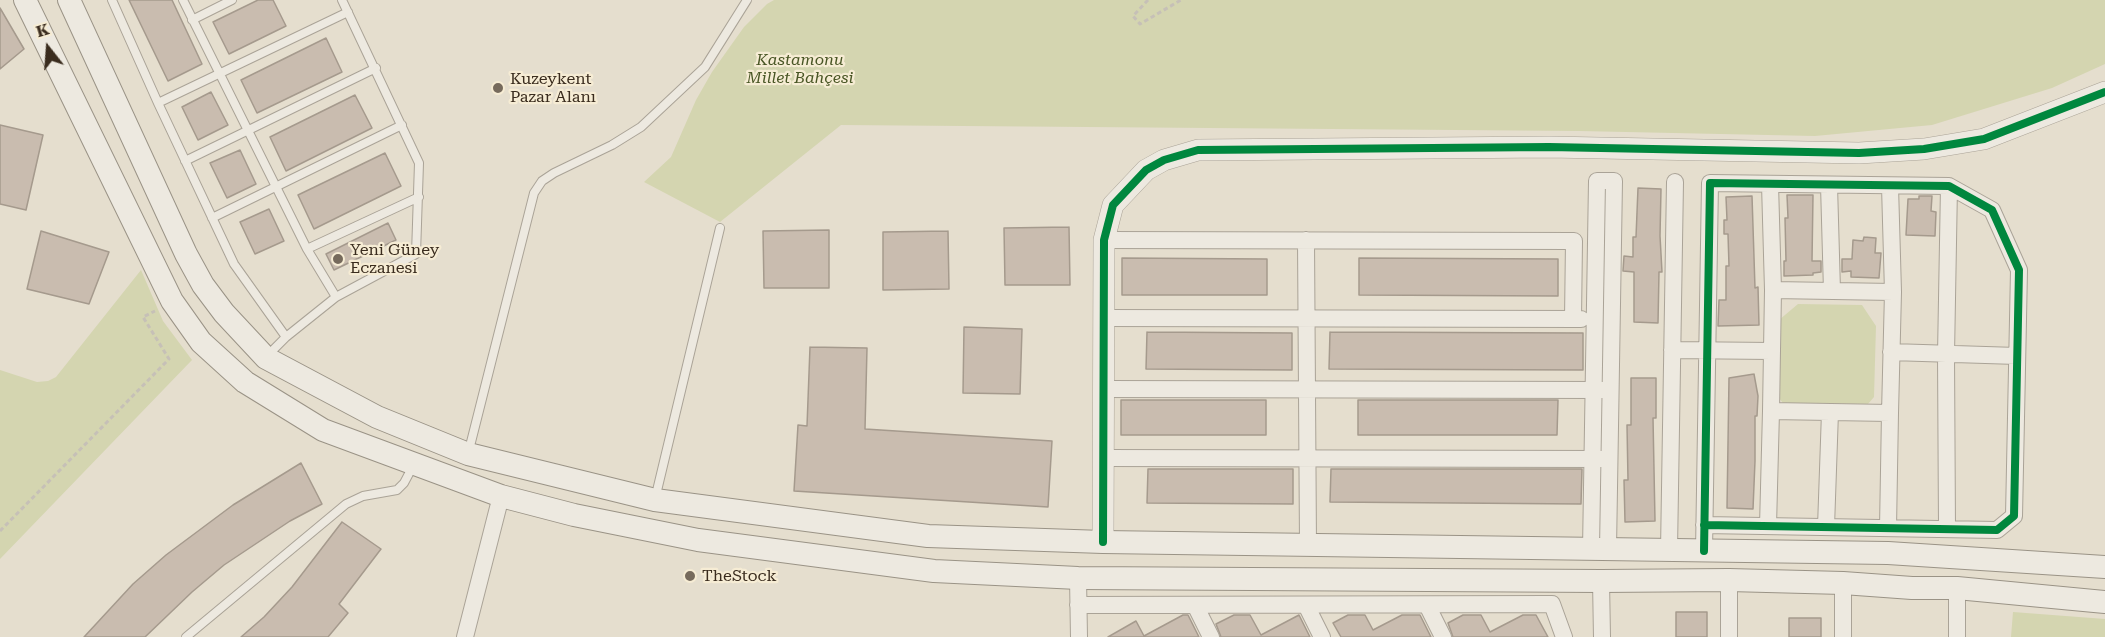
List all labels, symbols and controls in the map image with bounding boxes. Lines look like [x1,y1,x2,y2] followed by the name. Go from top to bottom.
[18,18,78,78] north arrow
[34,19,51,41] text: K
[747,50,853,88] park label: Kastamonu Millet Bahçesi
[510,69,596,107] place label: Kuzeykent Pazar Alanı
[491,81,505,95] marker: Kuzeykent Pazar Alanı
[350,240,439,278] place label: Yeni Güney Eczanesi
[331,252,345,266] marker: Yeni Güney Eczanesi
[702,566,777,586] place label: TheStock
[683,569,697,583] marker: TheStock

